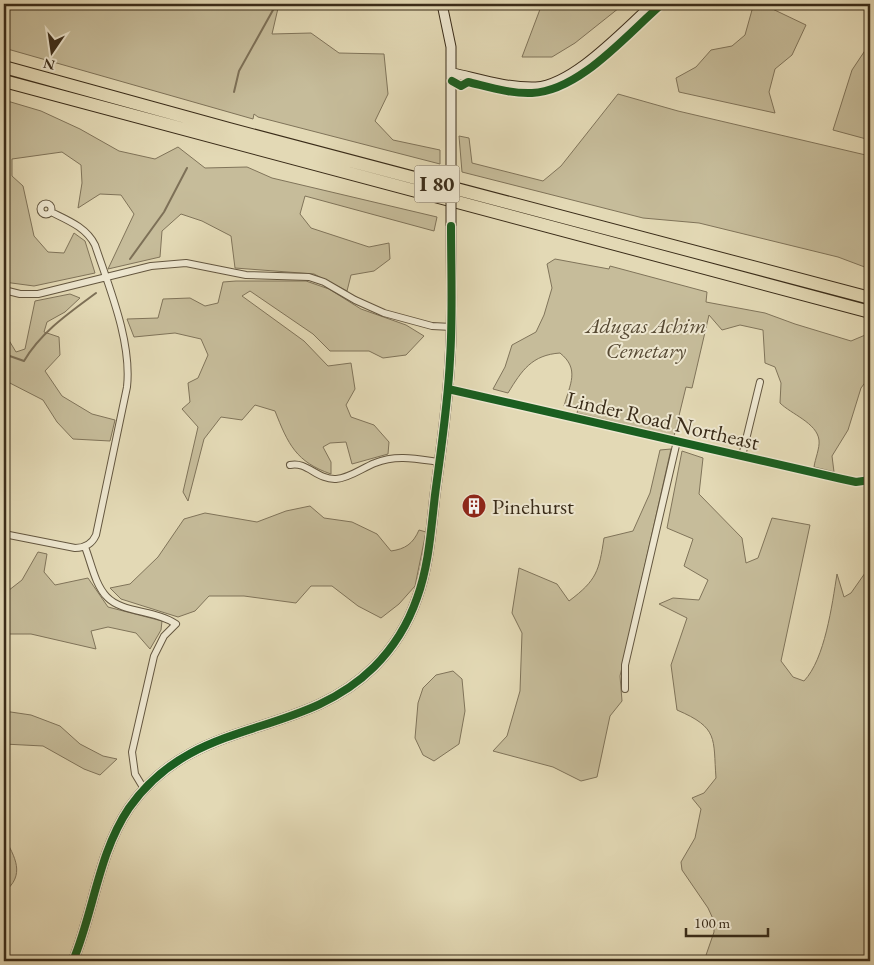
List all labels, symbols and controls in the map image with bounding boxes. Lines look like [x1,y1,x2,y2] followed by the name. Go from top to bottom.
[28,28,78,78] north arrow
[41,54,57,75] text: N
[414,165,460,202] road number: I 80
[584,311,706,365] park label: Adugas Achim Cemetary
[564,384,762,457] street label: Linder Road Northeast
[492,492,574,521] place label: Pinehurst
[461,493,487,519] building icon: Pinehurst
[686,905,769,937] scale bar
[694,913,731,932] text: 100 m

